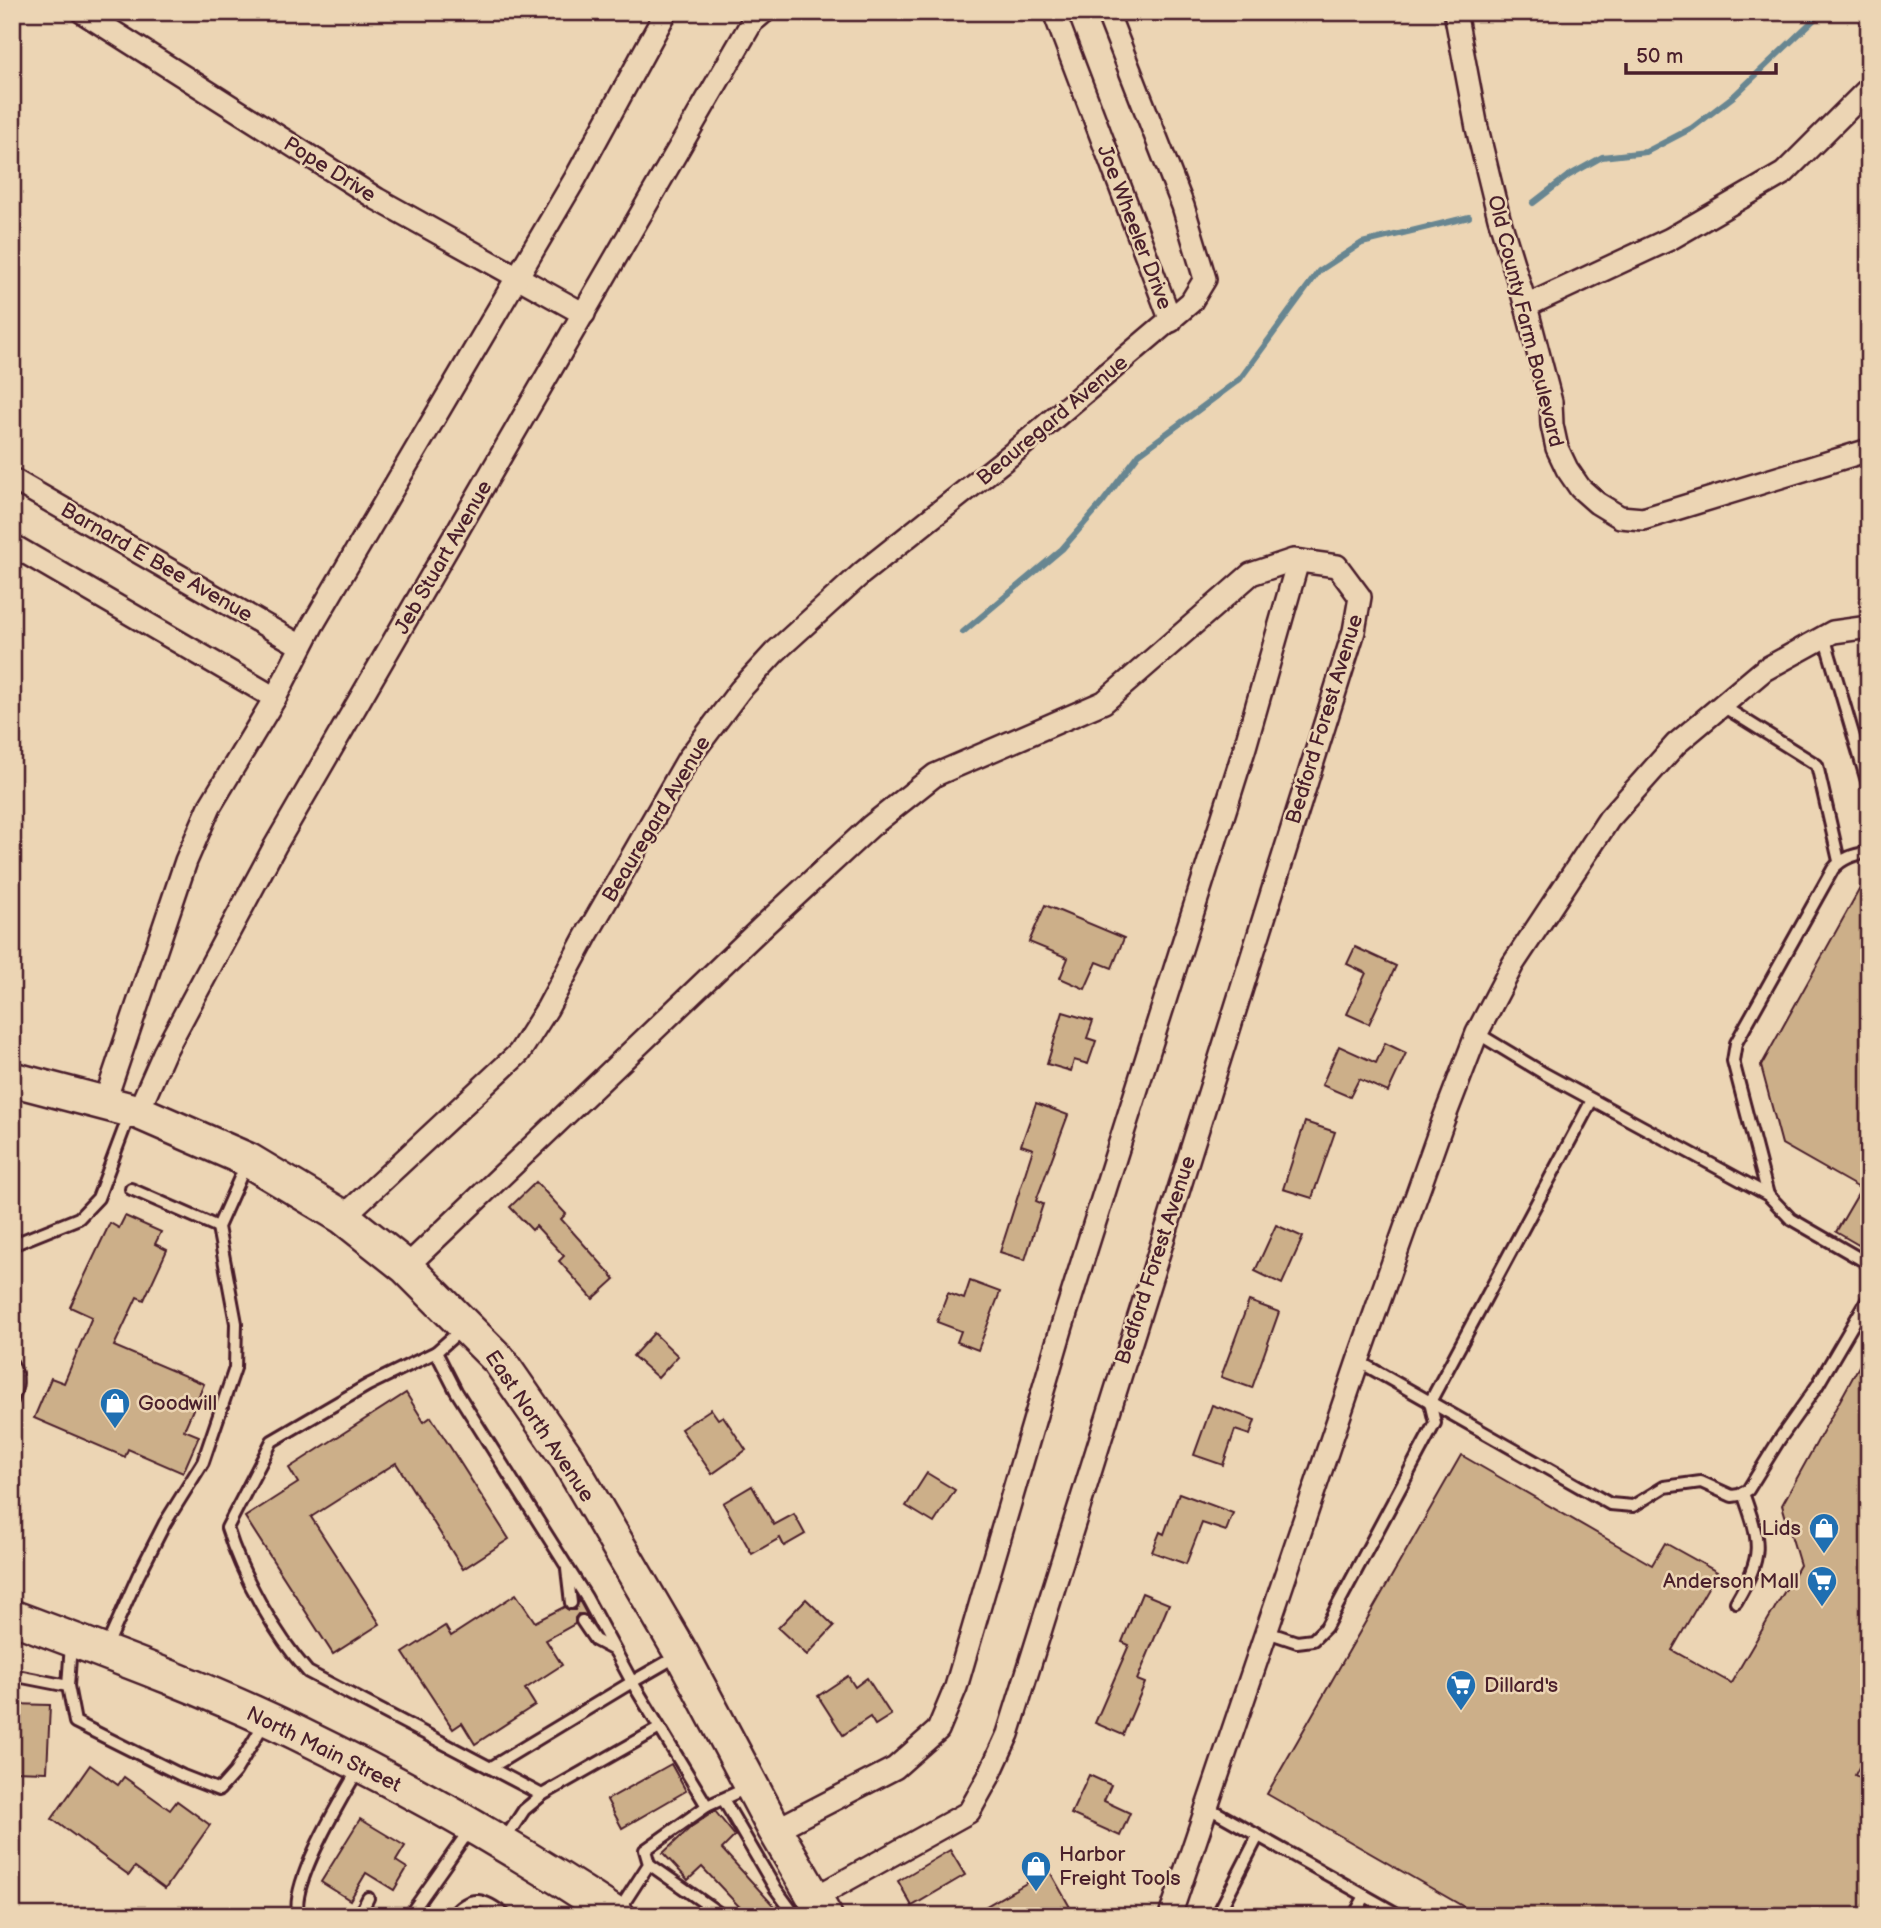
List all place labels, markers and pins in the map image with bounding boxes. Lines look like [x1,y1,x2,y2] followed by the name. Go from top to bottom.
[98,1386,132,1430] shop icon: Goodwill
[138,1391,217,1416] place label: Goodwill
[1807,1511,1841,1555] shop icon: Lids
[1762,1516,1801,1541] place label: Lids
[1805,1564,1839,1608] supermarket icon: Anderson Mall
[1663,1569,1799,1594] place label: Anderson Mall
[1444,1668,1478,1712] supermarket icon: Dillard's
[1484,1673,1558,1698] place label: Dillard's
[1059,1842,1181,1891] place label: Harbor Freight Tools
[1019,1849,1053,1893] shop icon: Harbor Freight Tools

